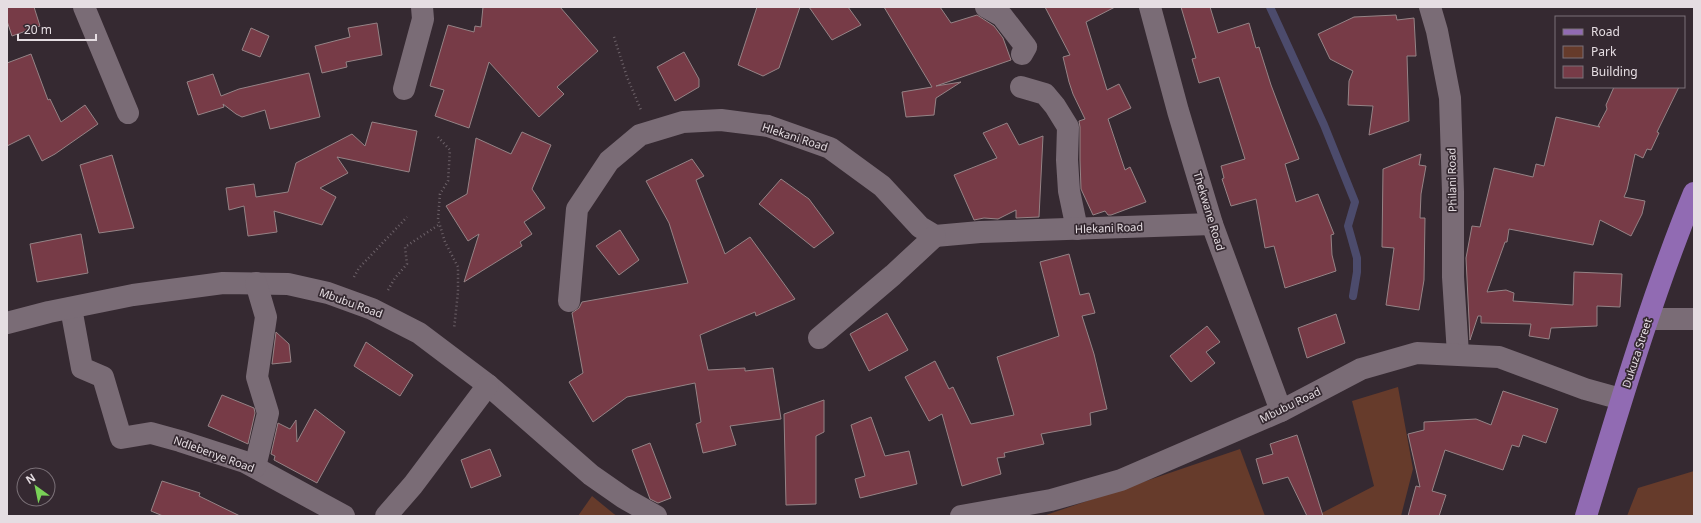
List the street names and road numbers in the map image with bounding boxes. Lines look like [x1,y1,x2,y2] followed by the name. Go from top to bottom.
[760,119,830,154] street label: Hlekani Road
[1443,148,1460,212] street label: Philani Road
[1190,169,1229,252] street label: Thekwane Road
[1075,219,1143,236] street label: Hlekani Road
[317,284,385,321] street label: Mbubu Road
[1618,316,1655,390] street label: Dukuza Street
[1257,383,1323,426] street label: Mbubu Road
[172,432,257,475] street label: Ndlebenye Road

